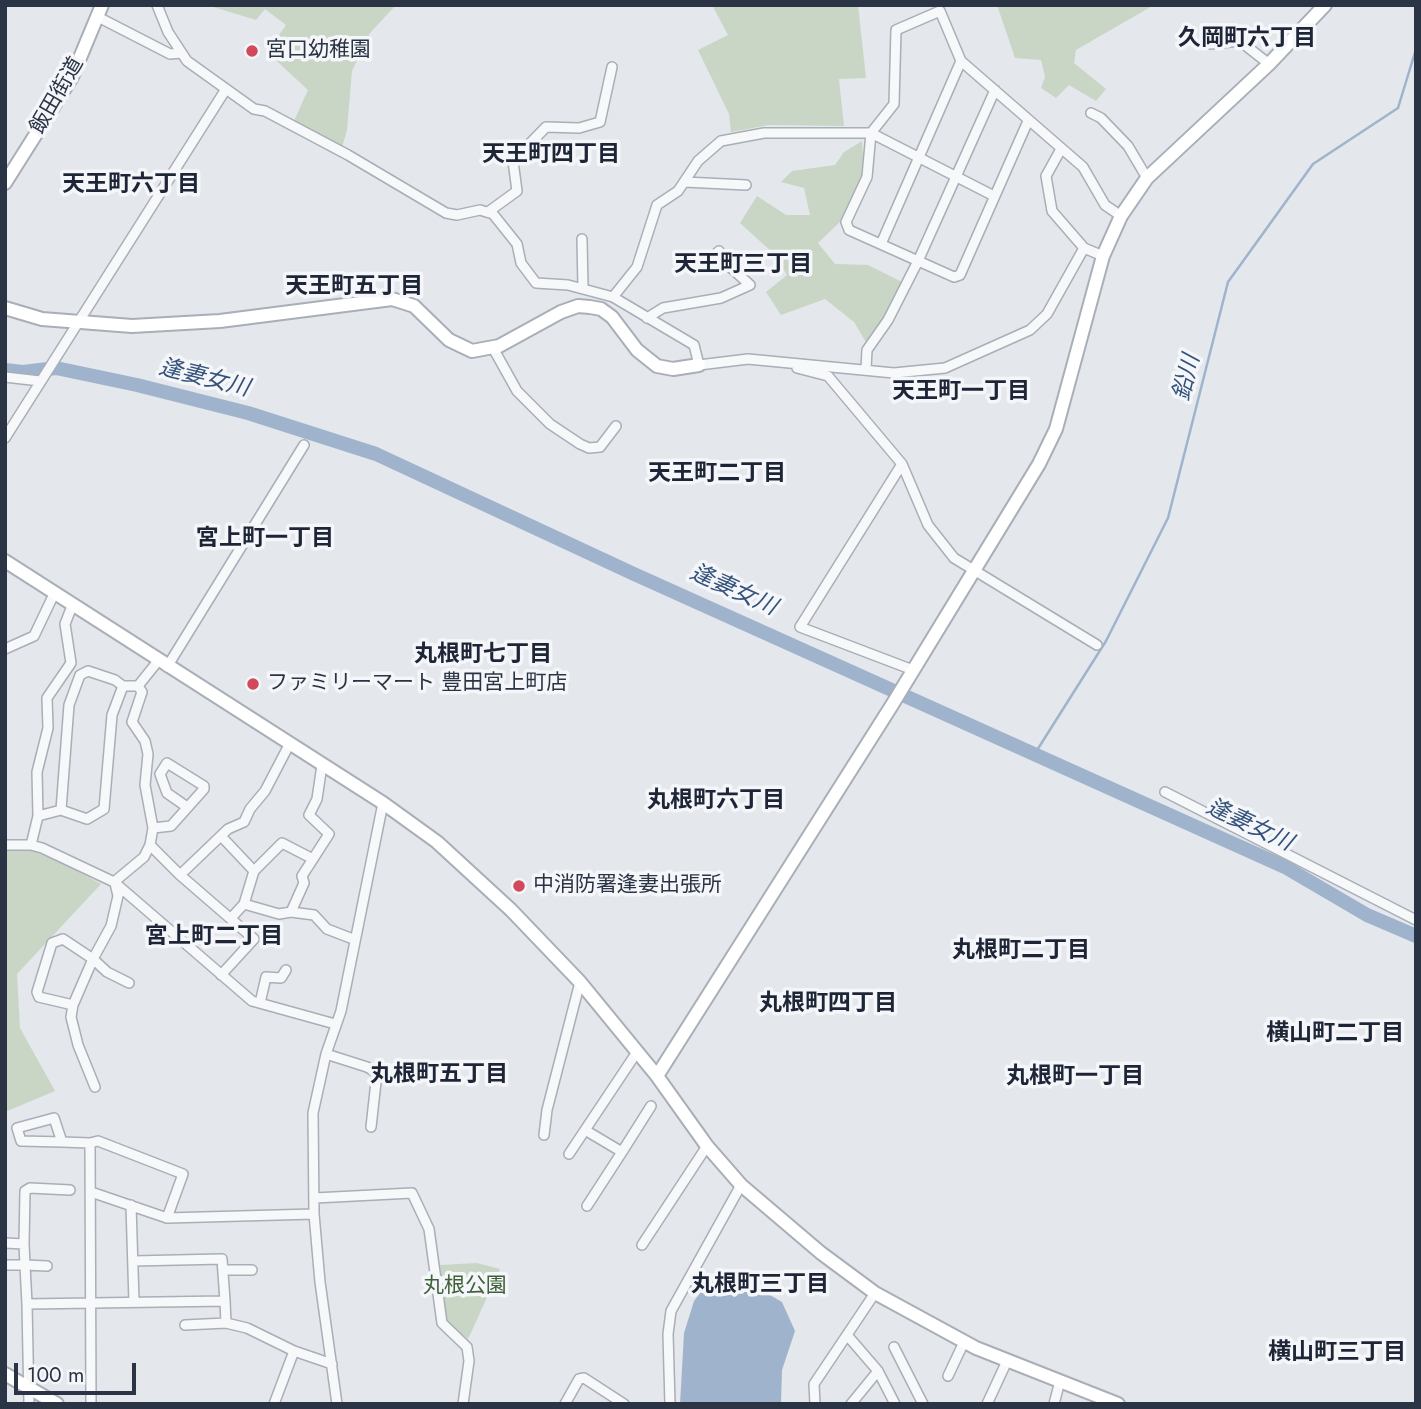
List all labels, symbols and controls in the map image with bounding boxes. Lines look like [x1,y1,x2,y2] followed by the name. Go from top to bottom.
[1178,25,1316,53] district label: 久岡町六丁目
[266,38,371,64] place label: 宮口幼稚園
[244,43,260,59] marker: 宮口幼稚園
[26,53,90,139] street label: 飯田街道
[482,141,620,169] district label: 天王町四丁目
[62,171,200,199] district label: 天王町六丁目
[674,251,812,279] district label: 天王町三丁目
[285,273,423,301] district label: 天王町五丁目
[1169,352,1207,404] water label: 鉛川
[156,354,252,404] water label: 逢妻女川
[892,378,1030,406] district label: 天王町一丁目
[648,460,786,488] district label: 天王町二丁目
[196,525,334,553] district label: 宮上町一丁目
[685,560,781,622] water label: 逢妻女川
[414,641,552,669] district label: 丸根町七丁目
[267,671,567,697] place label: ファミリーマート 豊田宮上町店
[245,676,261,692] marker: ファミリーマート 豊田宮上町店
[647,787,785,815] district label: 丸根町六丁目
[1201,794,1297,858] water label: 逢妻女川
[533,873,722,899] place label: 中消防署逢妻出張所
[511,878,527,894] marker: 中消防署逢妻出張所
[145,923,283,951] district label: 宮上町二丁目
[952,937,1090,965] district label: 丸根町二丁目
[759,990,897,1018] district label: 丸根町四丁目
[1266,1020,1404,1048] district label: 横山町二丁目
[370,1061,508,1089] district label: 丸根町五丁目
[1006,1063,1144,1091] district label: 丸根町一丁目
[691,1271,829,1299] district label: 丸根町三丁目
[423,1274,507,1300] park label: 丸根公園
[1268,1339,1406,1367] district label: 横山町三丁目
[18,1350,140,1394] scale bar
[27,1360,84,1390] text: 100 m

